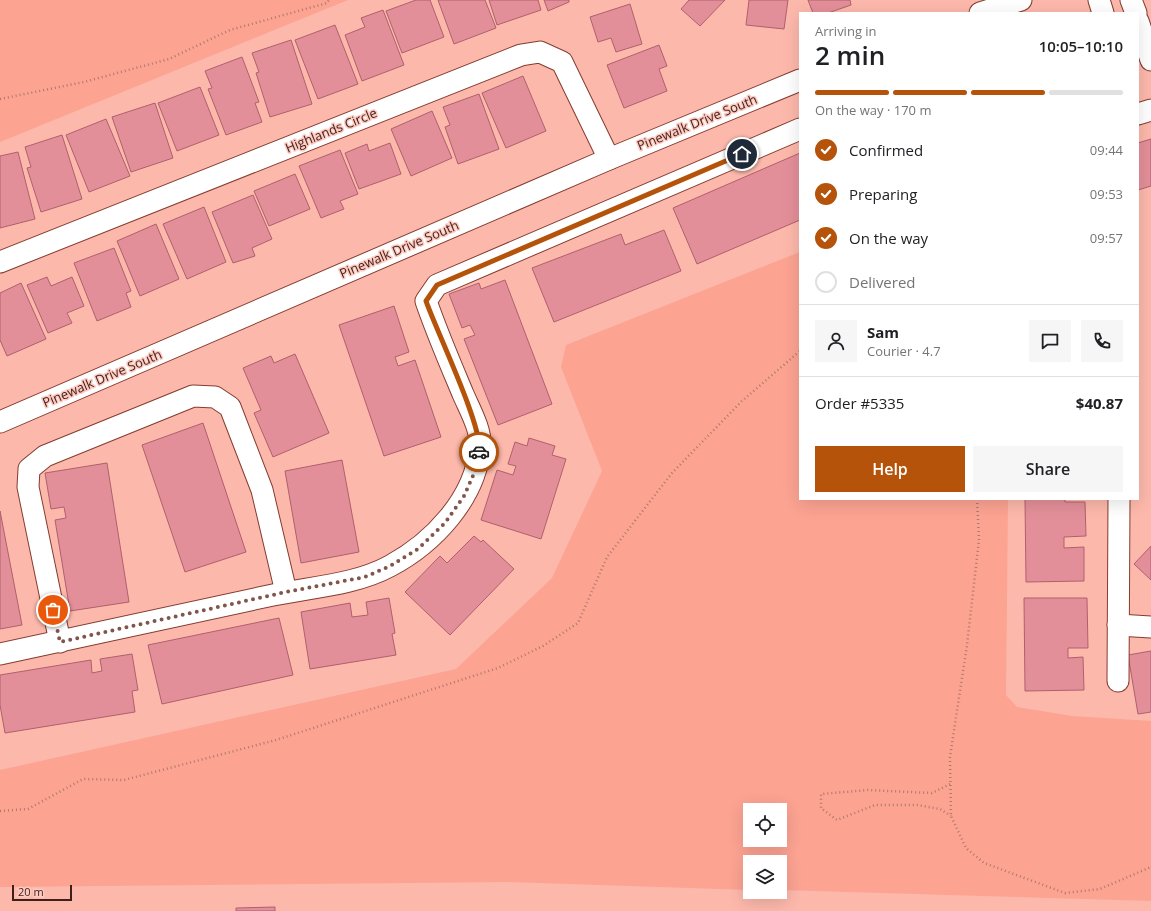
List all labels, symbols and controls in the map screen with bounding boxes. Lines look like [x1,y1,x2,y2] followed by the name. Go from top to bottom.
[815,22,877,40] text: Arriving in
[1039,36,1123,56] text: 10:05–10:10
[815,37,885,73] text: 2 min
[634,90,760,154] street label: Pinewalk Drive South
[815,101,931,119] text: On the way · 170 m
[282,103,380,157] street label: Highlands Circle
[725,137,759,171] pin
[815,139,837,161] icon: check
[849,140,923,160] text: Confirmed
[1090,141,1123,159] text: 09:44
[731,143,753,165] icon: home
[815,183,837,205] icon: check
[849,184,917,204] text: Preparing
[1090,185,1123,203] text: 09:53
[337,216,461,282] street label: Pinewalk Drive South
[815,227,837,249] icon: check
[849,228,928,248] text: On the way
[1090,229,1123,247] text: 09:57
[849,272,916,292] text: Delivered
[815,320,857,362] button: person
[1029,320,1071,362] button: chat
[1081,320,1123,362] button: phone
[867,322,899,342] text: Sam
[867,342,941,360] text: Courier · 4.7
[40,345,164,411] street label: Pinewalk Drive South
[815,393,904,413] text: Order #5335
[1076,393,1123,413] text: $40.87
[459,432,499,472] courier
[468,441,490,463] icon: car
[815,446,965,492] button: Help
[973,446,1123,492] button: Share
[36,593,70,627] pin
[42,599,64,621] icon: bag
[743,803,787,899] map controls
[743,803,787,847] button: locate
[743,855,787,899] button: layers
[12,883,72,902] scale bar
[18,884,44,899] text: 20 m

